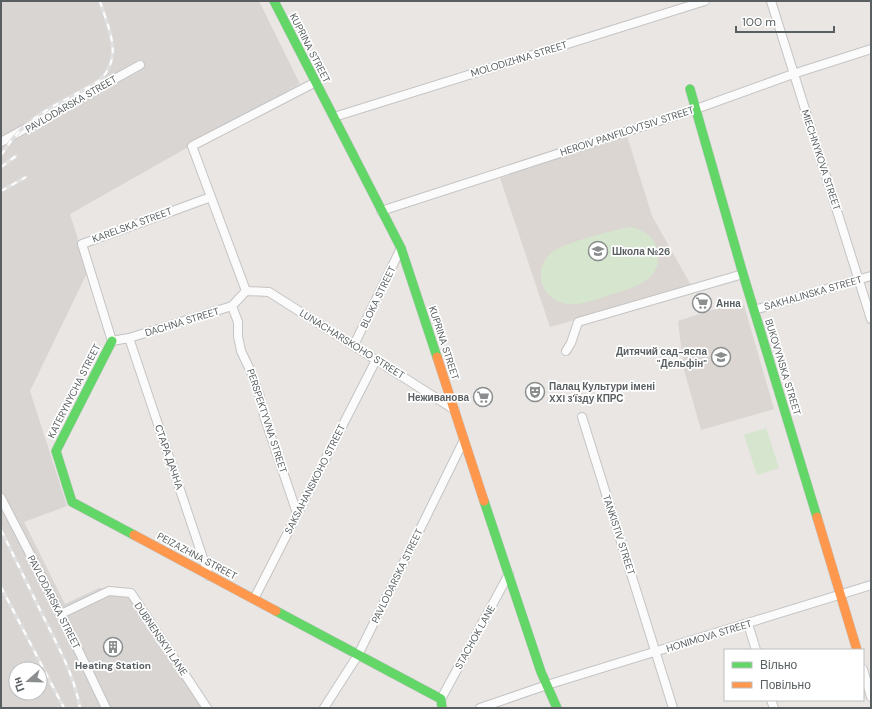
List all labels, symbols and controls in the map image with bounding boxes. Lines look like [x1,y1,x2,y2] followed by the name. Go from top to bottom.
[736,8,834,34] scale bar
[287,11,333,85] street label: KUPRINA STREET
[742,14,776,30] text: 100 m
[469,38,569,80] street label: MOLODIZHNA STREET
[23,72,119,136] street label: PAVLODARSKA STREET
[559,103,696,159] street label: HEROIV PANFILOVTSIV STREET
[799,108,844,212] street label: MIECHNYKOVA STREET
[90,204,174,245] street label: KARELSKA STREET
[587,240,609,262] school or university icon: Школа №26
[612,245,670,258] place label: Школа №26
[357,263,399,330] street label: BLOKA STREET
[763,273,864,313] street label: SAKHALINSKA STREET
[691,292,713,314] supermarket icon: Анна
[716,297,741,310] place label: Анна
[143,304,221,339] street label: DACHNA STREET
[426,304,462,382] street label: KUPRINA STREET
[297,306,407,382] street label: LUNACHARSKOHO STREET
[762,317,804,417] street label: BUKOVYNSKA STREET
[45,341,104,440] street label: KATERYNYCHA STREET
[616,345,707,370] place label: Дитячий сад-ясла "Дельфін"
[710,346,732,368] school or university icon: Дитячий сад-ясла "Дельфін"
[244,367,290,475] street label: PERSPEKTYVNA STREET
[549,380,655,405] place label: Палац Культури імені XXI з'їзду КПРС
[524,381,546,403] theatre icon: Палац Культури імені XXI з'їзду КПРС
[472,386,494,408] supermarket icon: Неживанова
[408,391,469,404] place label: Неживанова
[282,422,349,536] street label: SAKSAHANSKOHO STREET
[152,423,186,492] street label: СТАРА ДАЧНА
[600,493,638,577] street label: TANKISTIV STREET
[368,526,426,625] street label: PAVLODARSKA STREET
[155,530,239,583] street label: PEIZAZHNA STREET
[25,553,83,651] street label: PAVLODARSKA STREET
[132,600,191,679] street label: DUBNENSKYI LANE
[452,602,498,671] street label: STACHOK LANE
[665,617,754,655] street label: HONIMOVA STREET
[102,636,124,658] building icon: Heating Station
[724,649,864,701] legend
[760,657,798,673] text: Вільно
[75,659,151,672] place label: Heating Station
[8,661,48,701] north arrow
[10,675,28,694] text: Пн
[760,677,811,693] text: Повільно

